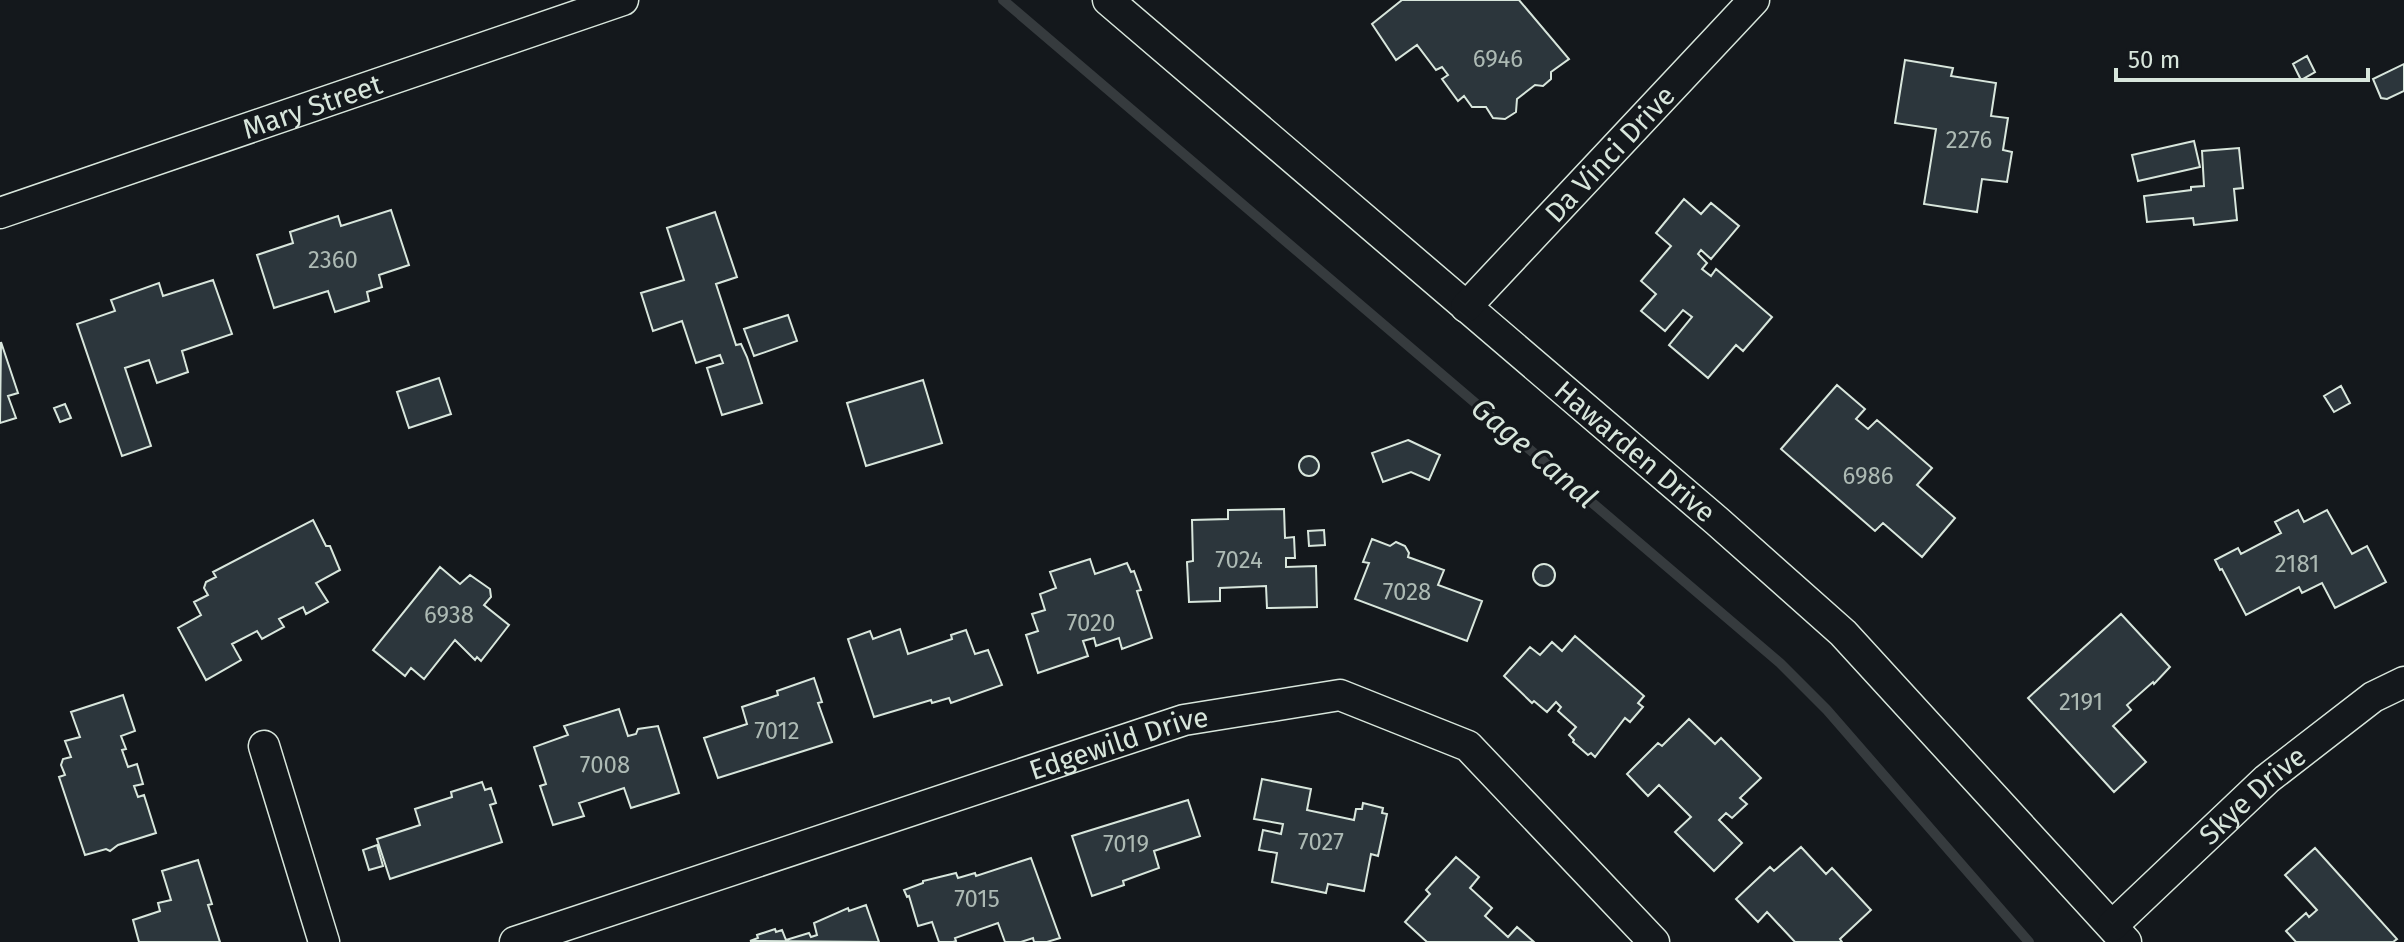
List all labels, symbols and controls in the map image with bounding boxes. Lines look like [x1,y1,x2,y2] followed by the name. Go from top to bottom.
[2116,32,2368,82] scale bar
[1473,45,1523,73] house number: 6946
[2128,46,2180,74] text: 50 m
[238,67,387,146] street label: Mary Street
[1538,79,1682,229] street label: Da Vinci Drive
[1946,126,1992,154] house number: 2276
[308,246,358,274] house number: 2360
[1548,374,1722,529] street label: Hawarden Drive
[1464,390,1604,516] water label: Gage Canal
[1842,462,1894,490] house number: 6986
[1215,546,1263,574] house number: 7024
[2275,550,2319,578] house number: 2181
[1383,578,1431,606] house number: 7028
[424,601,474,629] house number: 6938
[1067,609,1115,637] house number: 7020
[2059,688,2103,716] house number: 2191
[1025,700,1211,787] street label: Edgewild Drive
[754,717,800,745] house number: 7012
[2193,739,2312,852] street label: Skye Drive
[580,751,630,779] house number: 7008
[1298,828,1344,856] house number: 7027
[1103,830,1149,858] house number: 7019
[954,885,1000,913] house number: 7015

